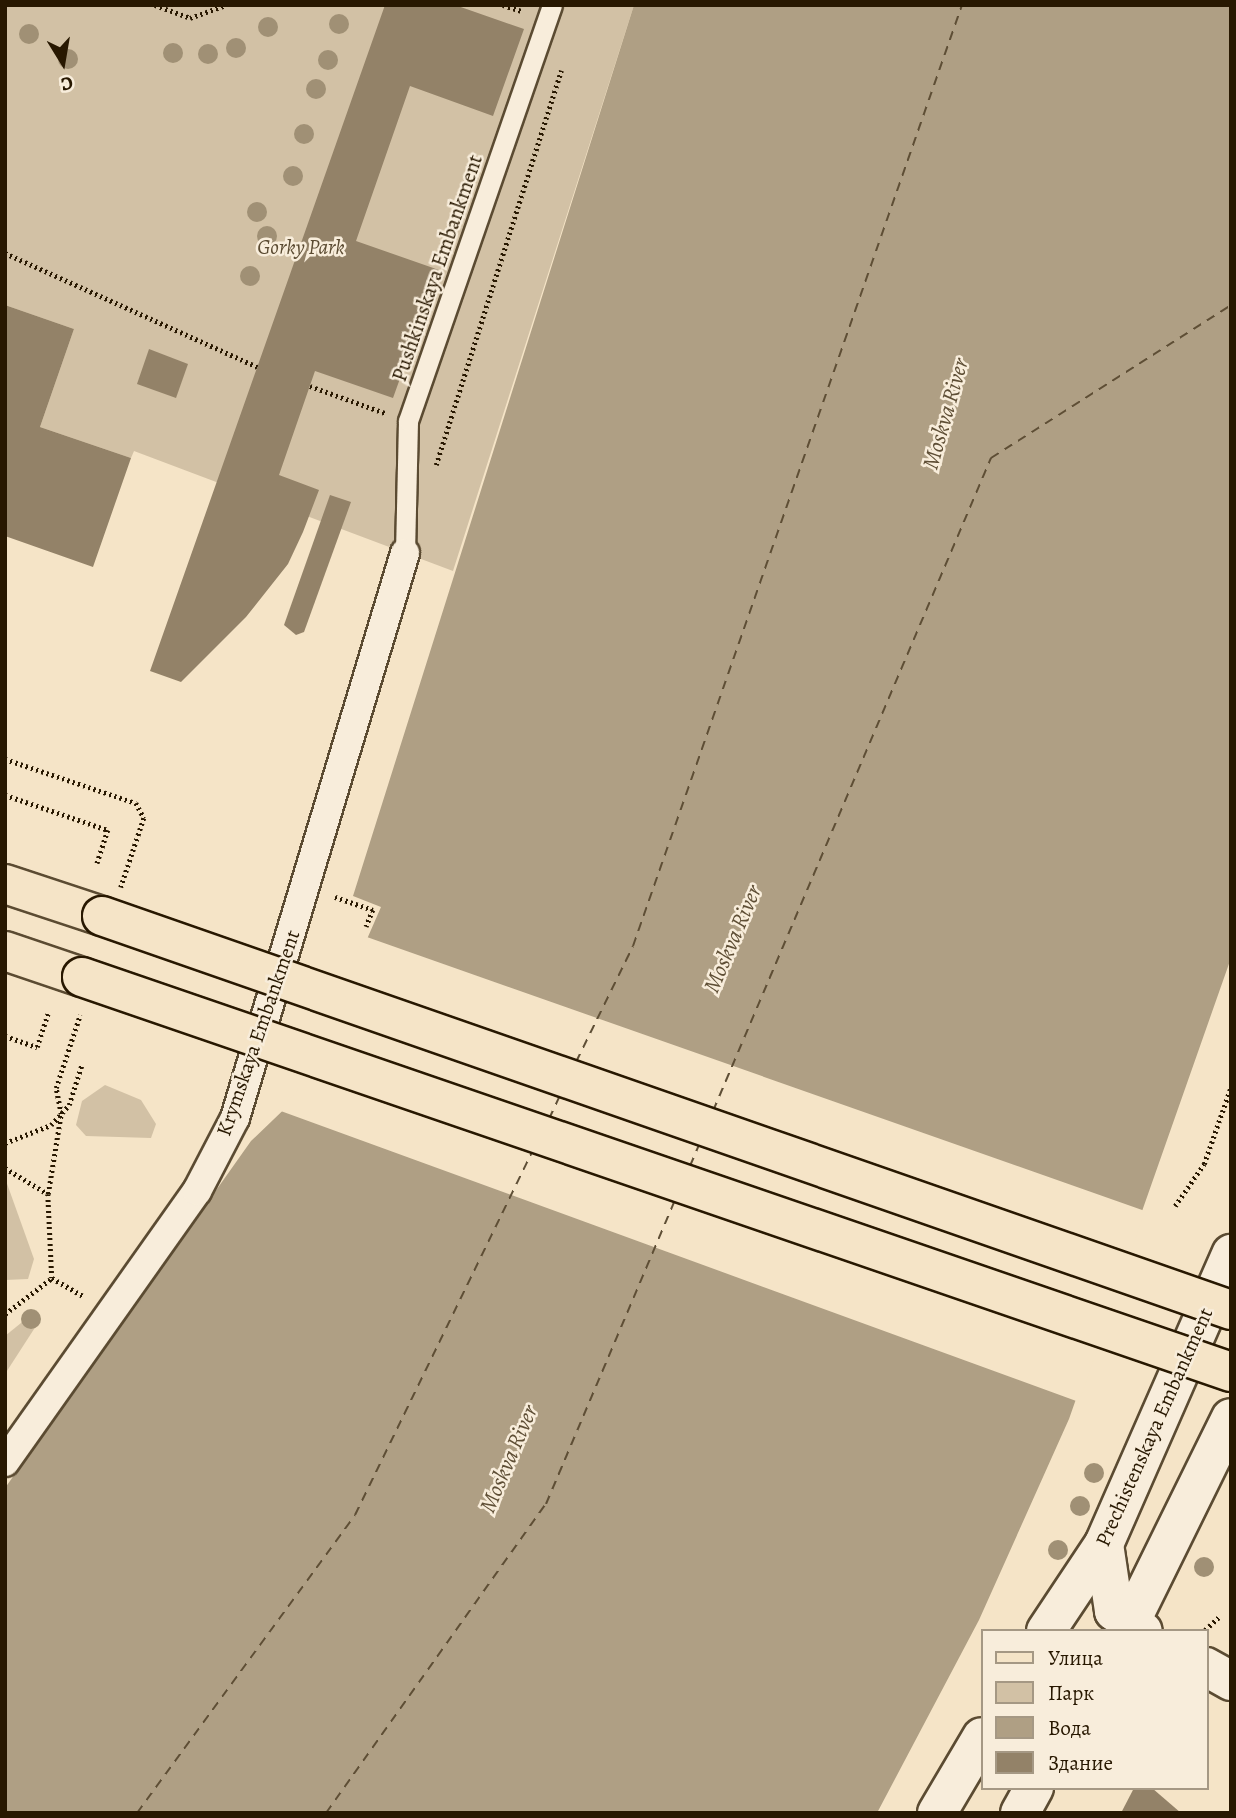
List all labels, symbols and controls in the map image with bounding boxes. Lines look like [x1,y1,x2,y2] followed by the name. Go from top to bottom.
[28,28,98,98] north arrow
[59,70,75,97] text: С
[386,151,488,385] street label: Pushkinskaya Embankment
[257,234,345,260] park label: Gorky Park
[917,355,975,473] water label: Moskva River
[698,881,768,997] water label: Moskva River
[211,927,305,1139] street label: Krymskaya Embankment
[1090,1304,1218,1550] street label: Prechistenskaya Embankment
[474,1401,544,1517] water label: Moskva River
[981,1629,1208,1790] legend
[1048,1644,1103,1672] text: Улица
[1048,1679,1094,1707] text: Парк
[1048,1714,1091,1742] text: Вода
[1048,1749,1113,1777] text: Здание

